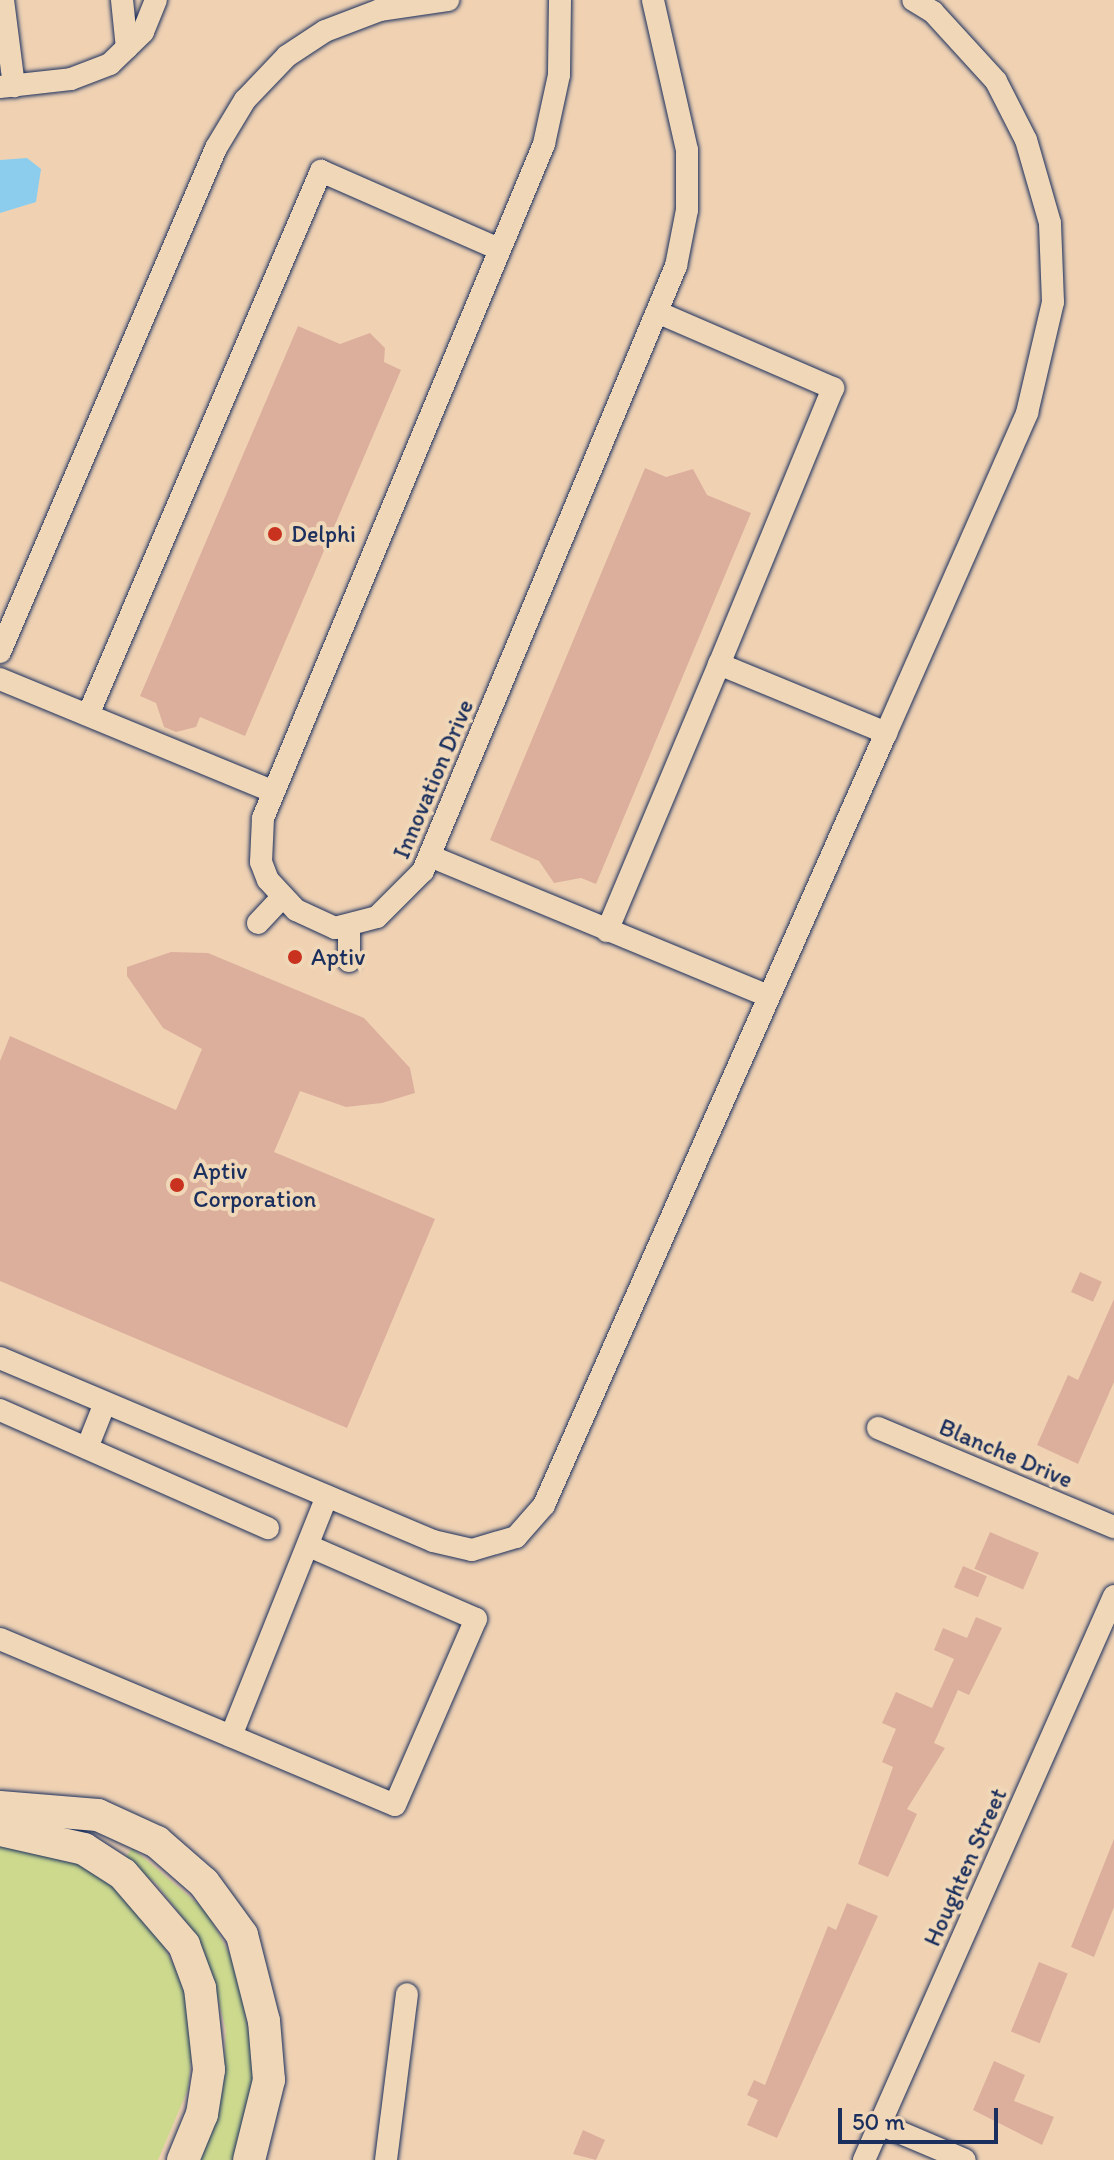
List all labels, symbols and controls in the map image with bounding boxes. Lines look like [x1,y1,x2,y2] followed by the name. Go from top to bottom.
[291,520,356,548] place label: Delphi
[266,525,284,543] marker: Delphi
[386,695,480,863] street label: Innovation Drive
[311,943,365,971] place label: Aptiv
[286,948,304,966] marker: Aptiv
[193,1157,316,1213] place label: Aptiv Corporation
[168,1176,186,1194] marker: Aptiv Corporation
[935,1412,1077,1494] street label: Blanche Drive
[917,1784,1013,1950] street label: Houghten Street
[842,2092,1002,2142] scale bar
[852,2107,905,2136] text: 50 m

